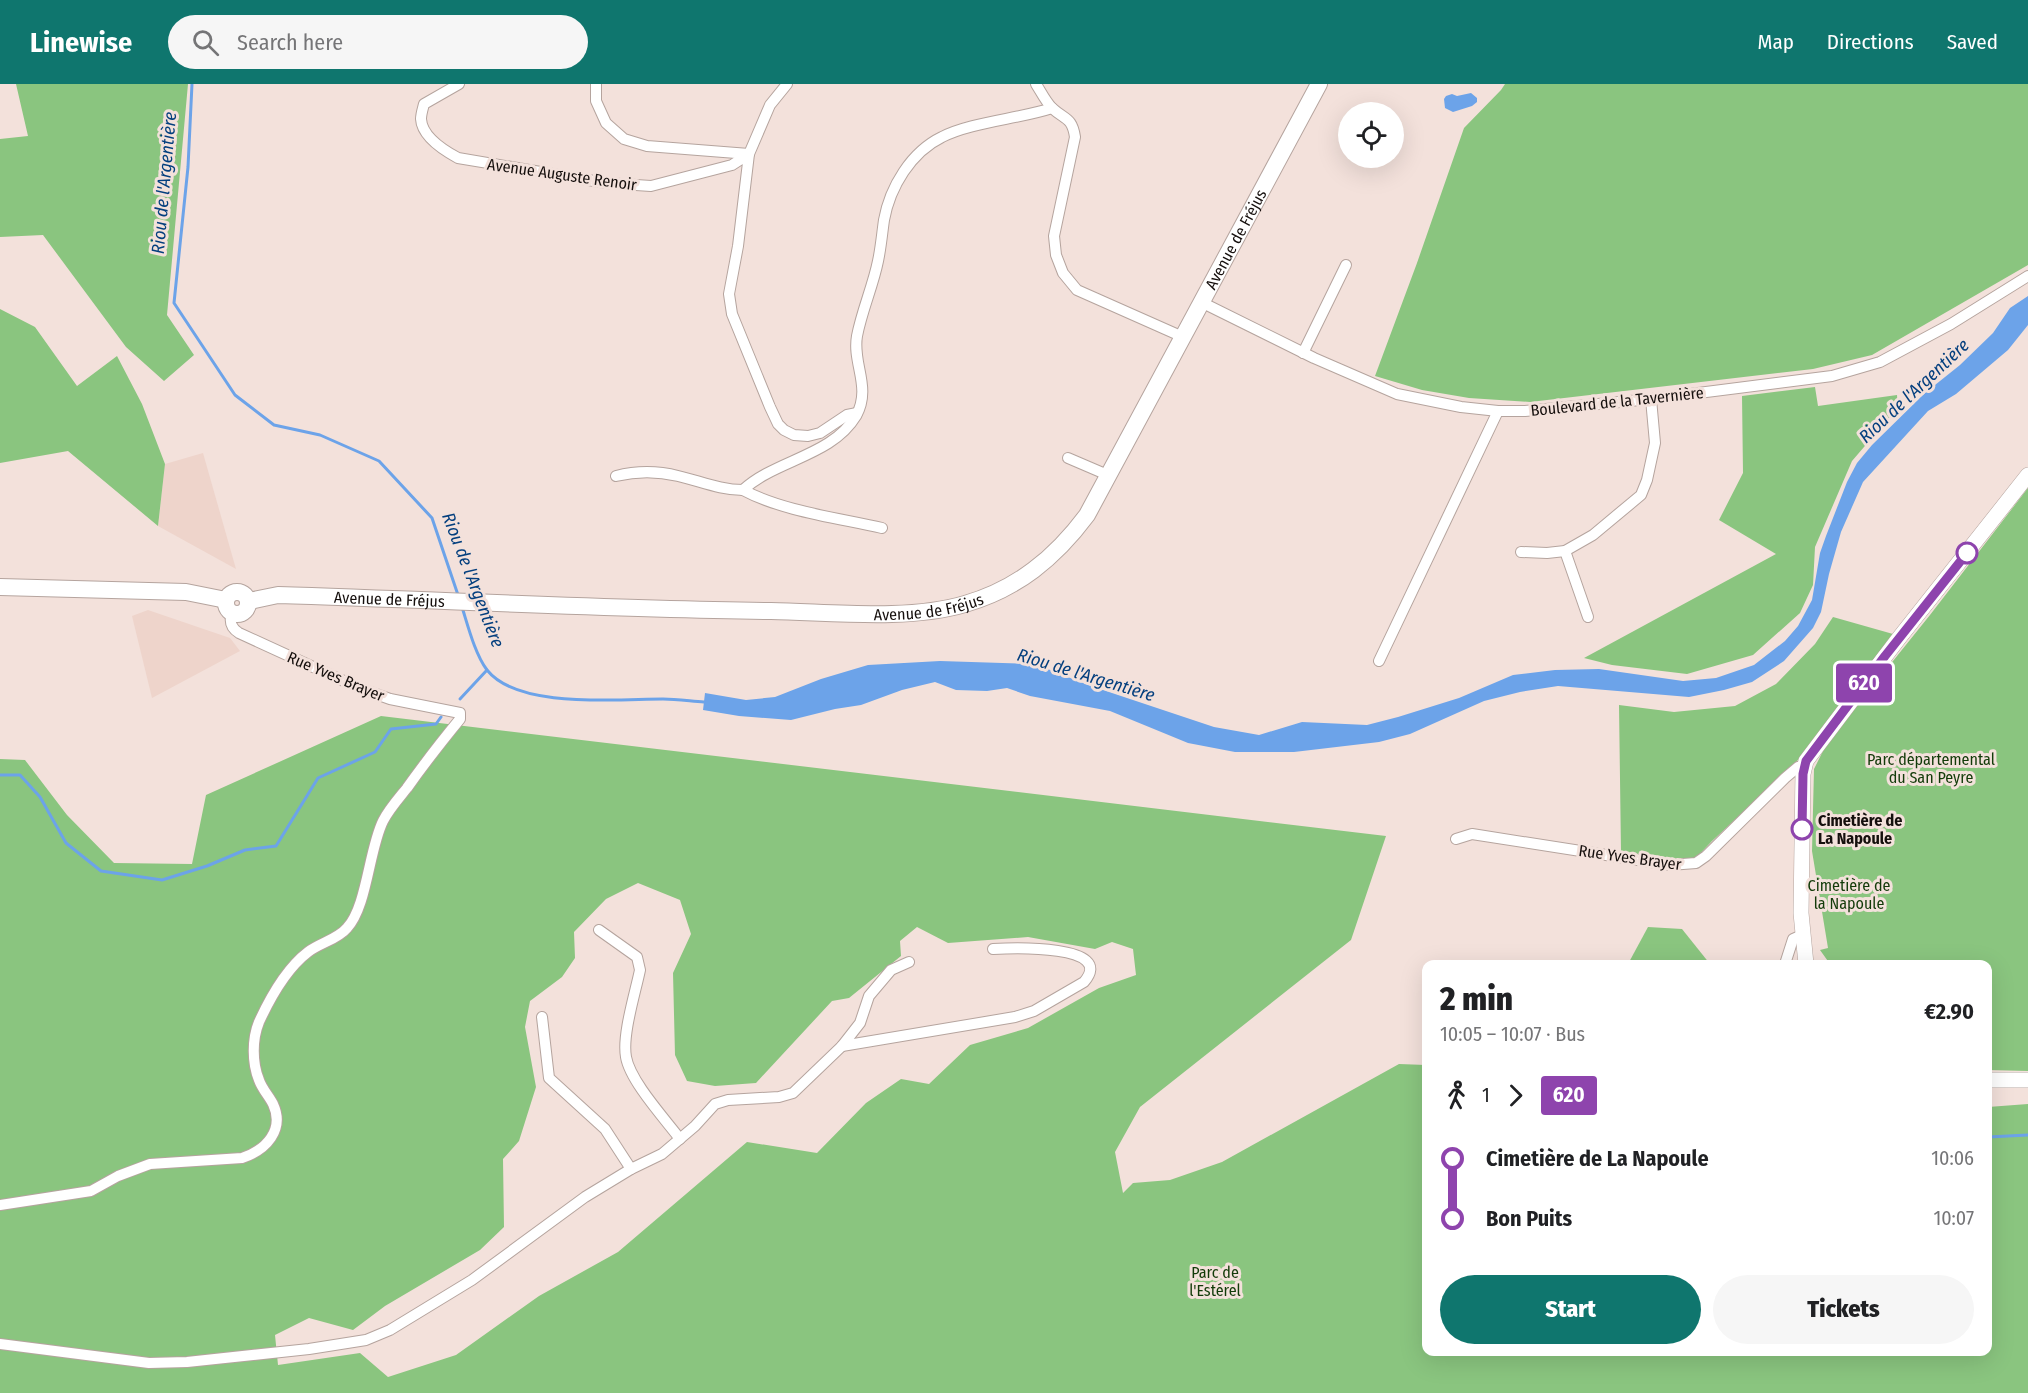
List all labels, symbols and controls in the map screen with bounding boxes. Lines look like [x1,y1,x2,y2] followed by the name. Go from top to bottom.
[168,15,588,69] search box
[30,26,132,59] text: Linewise
[189,26,222,59] icon: search
[237,29,343,56] text: Search here
[1757,29,1794,55] text: Map
[1827,29,1914,55] text: Directions
[1947,29,1998,55] text: Saved
[1338,102,1404,168] map controls
[1338,102,1404,168] button: locate
[147,111,181,255] water label: Riou de l'Argentière
[486,155,638,194] street label: Avenue Auguste Renoir
[1201,186,1271,293] street label: Avenue de Fréjus
[1854,334,1974,448] water label: Riou de l'Argentière
[1530,383,1705,420] street label: Boulevard de la Tavernière
[437,510,509,651] water label: Riou de l'Argentière
[1956,542,1978,564] unlabelled marker
[334,588,445,611] street label: Avenue de Fréjus
[874,590,986,624] street label: Avenue de Fréjus
[1015,644,1158,706] water label: Riou de l'Argentière
[284,647,388,706] street label: Rue Yves Brayer
[1830,664,1898,702] line badge: 620
[1848,670,1880,696] text: 620
[1867,750,1995,787] park label: Parc départemental du San Peyre
[1818,811,1902,848] place label: Cimetière de La Napoule
[1791,818,1813,840] marker: Cimetière de La Napoule
[1577,841,1683,874] street label: Rue Yves Brayer
[1808,876,1890,913] park label: Cimetière de la Napoule
[1440,979,1513,1019] text: 2 min
[1924,998,1974,1025] text: €2.90
[1440,1022,1585,1046] text: 10:05 – 10:07 · Bus
[1440,1079,1473,1112] icon: walk
[1499,1079,1532,1112] icon: forward
[1553,1082,1585,1108] text: 620
[1482,1083,1490,1107] text: 1
[1486,1145,1709,1172] text: Cimetière de La Napoule
[1931,1146,1974,1170] text: 10:06
[1486,1205,1572,1232] text: Bon Puits
[1933,1206,1974,1230] text: 10:07
[1189,1263,1241,1300] park label: Parc de l'Estérel
[1440,1275,1701,1344] button: Start
[1713,1275,1974,1344] button: Tickets

